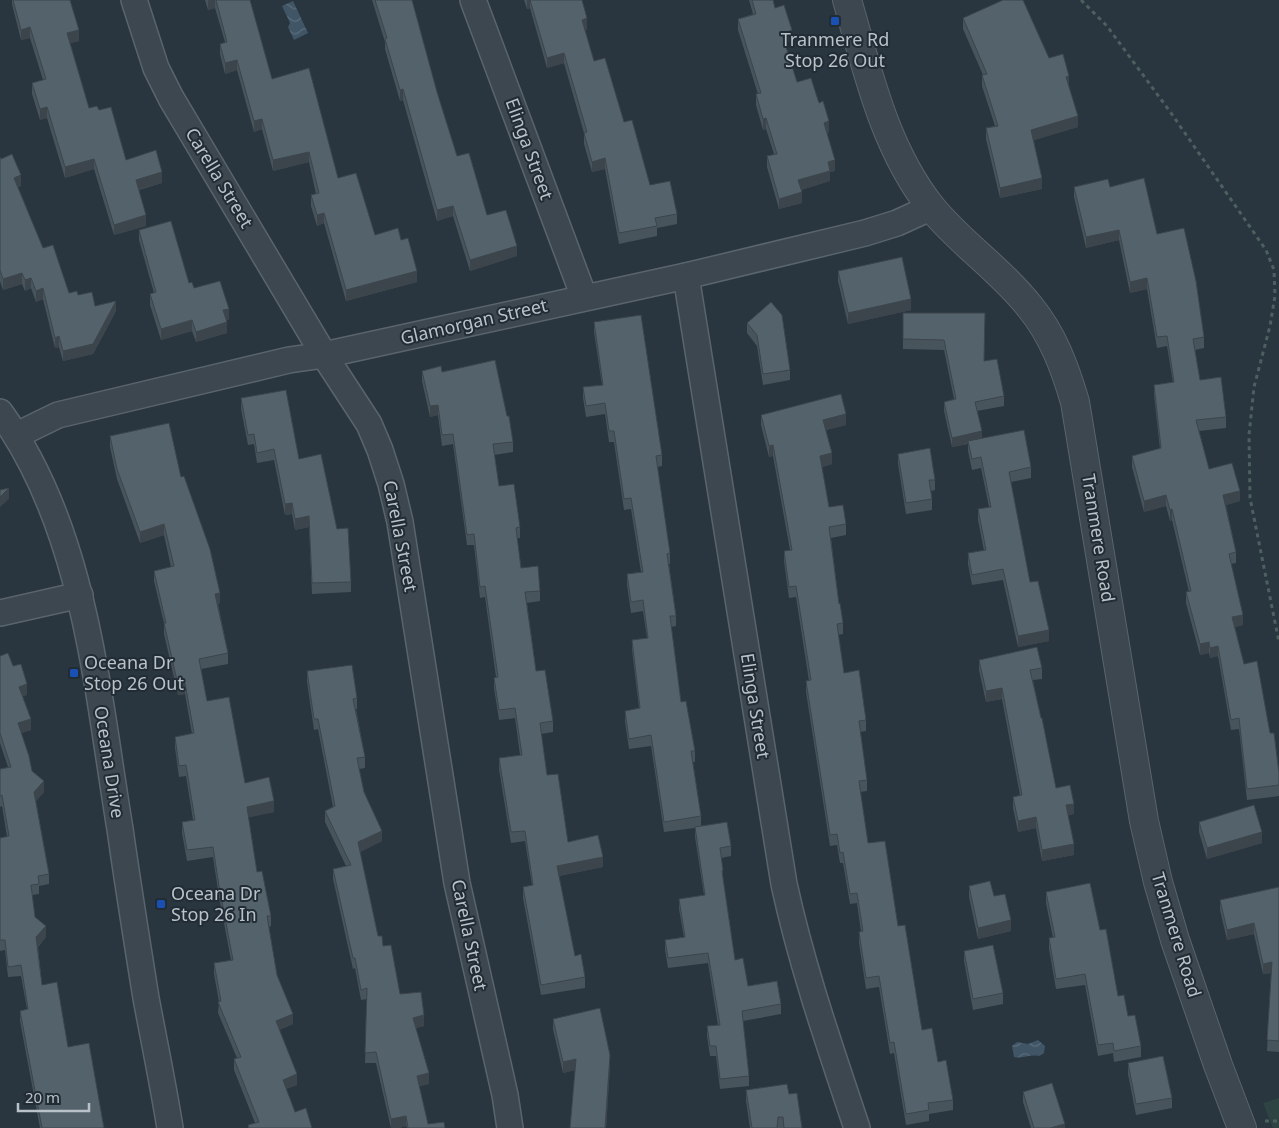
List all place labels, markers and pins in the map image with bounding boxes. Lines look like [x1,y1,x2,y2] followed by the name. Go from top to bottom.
[829,15,841,27] marker: Tranmere Rd Stop 26 Out
[781,27,889,72] place label: Tranmere Rd Stop 26 Out
[84,650,184,695] place label: Oceana Dr Stop 26 Out
[68,667,80,679] marker: Oceana Dr Stop 26 Out
[171,881,261,926] place label: Oceana Dr Stop 26 In
[155,898,167,910] marker: Oceana Dr Stop 26 In

